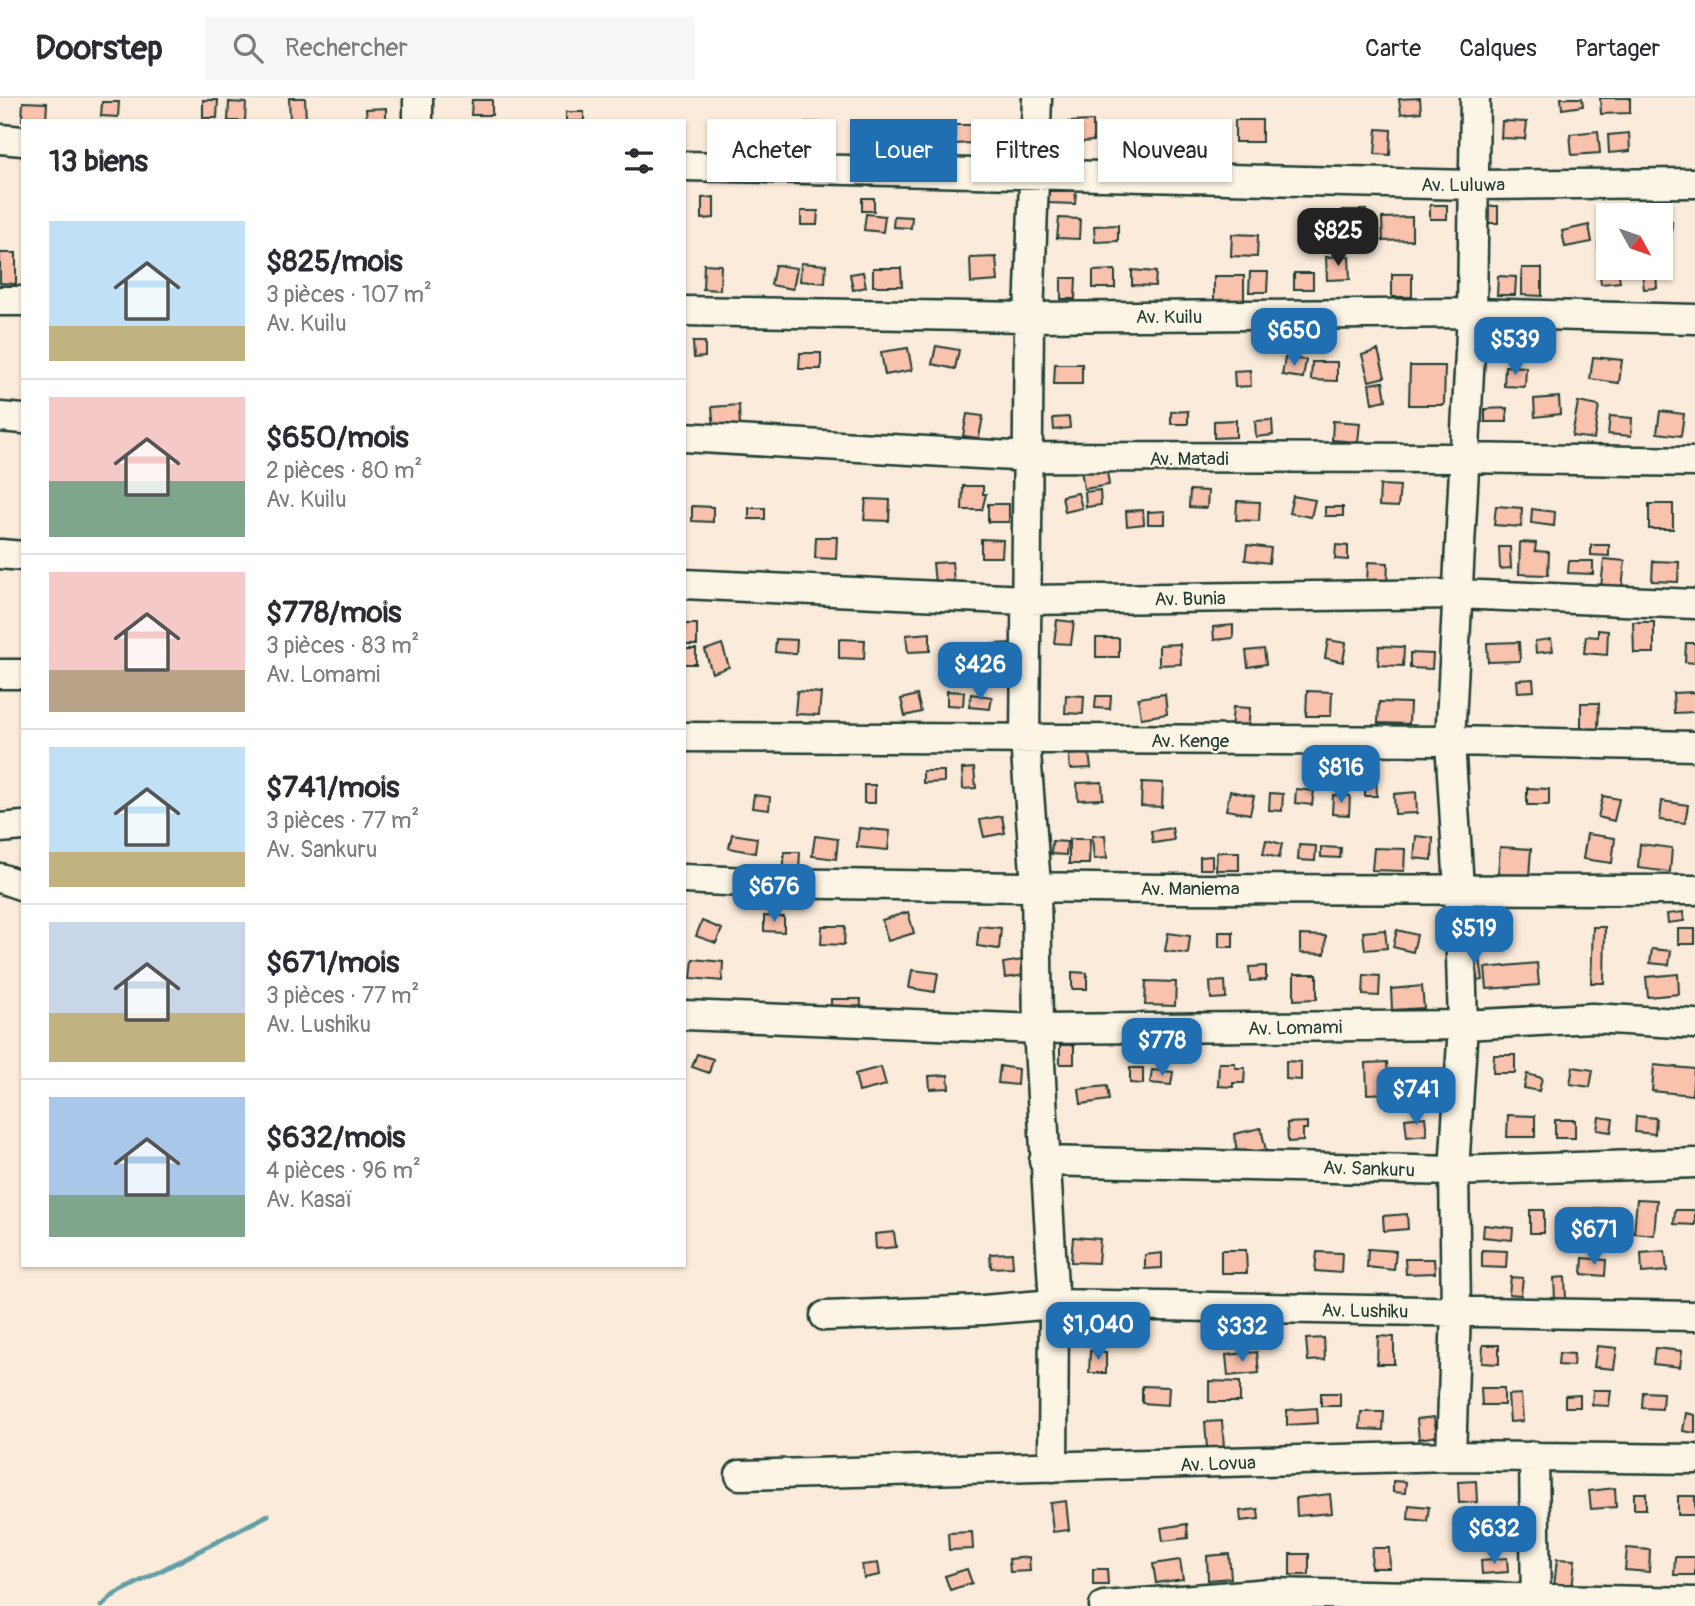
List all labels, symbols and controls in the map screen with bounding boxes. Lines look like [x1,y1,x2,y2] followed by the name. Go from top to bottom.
[205,17,695,80] search box
[35,28,163,69] text: Doorstep
[229,29,267,67] icon: search
[285,32,408,64] text: Rechercher
[1365,34,1421,63] text: Carte
[1459,34,1537,63] text: Calques
[1575,34,1660,63] text: Partager
[707,119,836,182] chip: Acheter
[850,119,957,182] chip: Louer
[971,119,1084,182] chip: Filtres
[1098,119,1232,182] chip: Nouveau
[620,142,658,180] icon: filters
[49,143,148,180] text: 13 biens
[1421,173,1505,197] street label: Av. Luluwa
[1596,203,1673,280] north arrow
[1596,203,1673,280] map controls
[1297,208,1379,268] pin: $825
[1313,216,1363,245] text: $825
[266,243,403,280] text: $825/mois
[105,249,189,333] icon: home
[266,280,432,309] text: 3 pièces · 107 m²
[1136,305,1202,329] street label: Av. Kuilu
[1253,308,1335,368] pin: $650
[266,309,347,338] text: Av. Kuilu
[1267,316,1321,345] text: $650
[1474,317,1556,377] pin: $539
[1490,325,1540,354] text: $539
[266,419,409,456] text: $650/mois
[105,425,189,509] icon: home
[1149,447,1229,471] street label: Av. Matadi
[266,456,422,485] text: 2 pièces · 80 m²
[266,485,347,514] text: Av. Kuilu
[1154,586,1226,612] street label: Av. Bunia
[266,594,401,631] text: $778/mois
[105,600,189,684] icon: home
[266,631,419,660] text: 3 pièces · 83 m²
[939,642,1021,702] pin: $426
[954,650,1006,679] text: $426
[266,660,380,689] text: Av. Lomami
[1151,729,1230,753] street label: Av. Kenge
[1300,746,1382,805] pin: $816
[1318,753,1364,782] text: $816
[266,769,400,806] text: $741/mois
[105,775,189,859] icon: home
[266,806,419,835] text: 3 pièces · 77 m²
[266,835,377,864] text: Av. Sankuru
[733,864,815,924] pin: $676
[748,872,800,901] text: $676
[1141,877,1240,901] street label: Av. Maniema
[1433,906,1515,966] pin: $519
[1451,914,1497,943] text: $519
[266,944,399,981] text: $671/mois
[105,950,189,1034] icon: home
[266,981,419,1010] text: 3 pièces · 77 m²
[266,1010,371,1039] text: Av. Lushiku
[1248,1015,1342,1041] street label: Av. Lomami
[1121,1018,1203,1078] pin: $778
[1138,1026,1186,1055] text: $778
[1375,1068,1457,1127] pin: $741
[1393,1075,1439,1104] text: $741
[266,1119,406,1156] text: $632/mois
[105,1125,189,1209] icon: home
[1323,1155,1415,1183] street label: Av. Sankuru
[266,1156,421,1185] text: 4 pièces · 96 m²
[266,1185,353,1214] text: Av. Kasaï
[1553,1208,1635,1267] pin: $671
[1571,1215,1617,1244] text: $671
[1321,1298,1409,1324] street label: Av. Lushiku
[1041,1302,1155,1362] pin: $1,040
[1201,1304,1283,1364] pin: $332
[1062,1310,1134,1339] text: $1,040
[1217,1312,1268,1341] text: $332
[1180,1451,1257,1477] street label: Av. Lovua
[1453,1506,1535,1566] pin: $632
[1468,1514,1520,1543] text: $632

